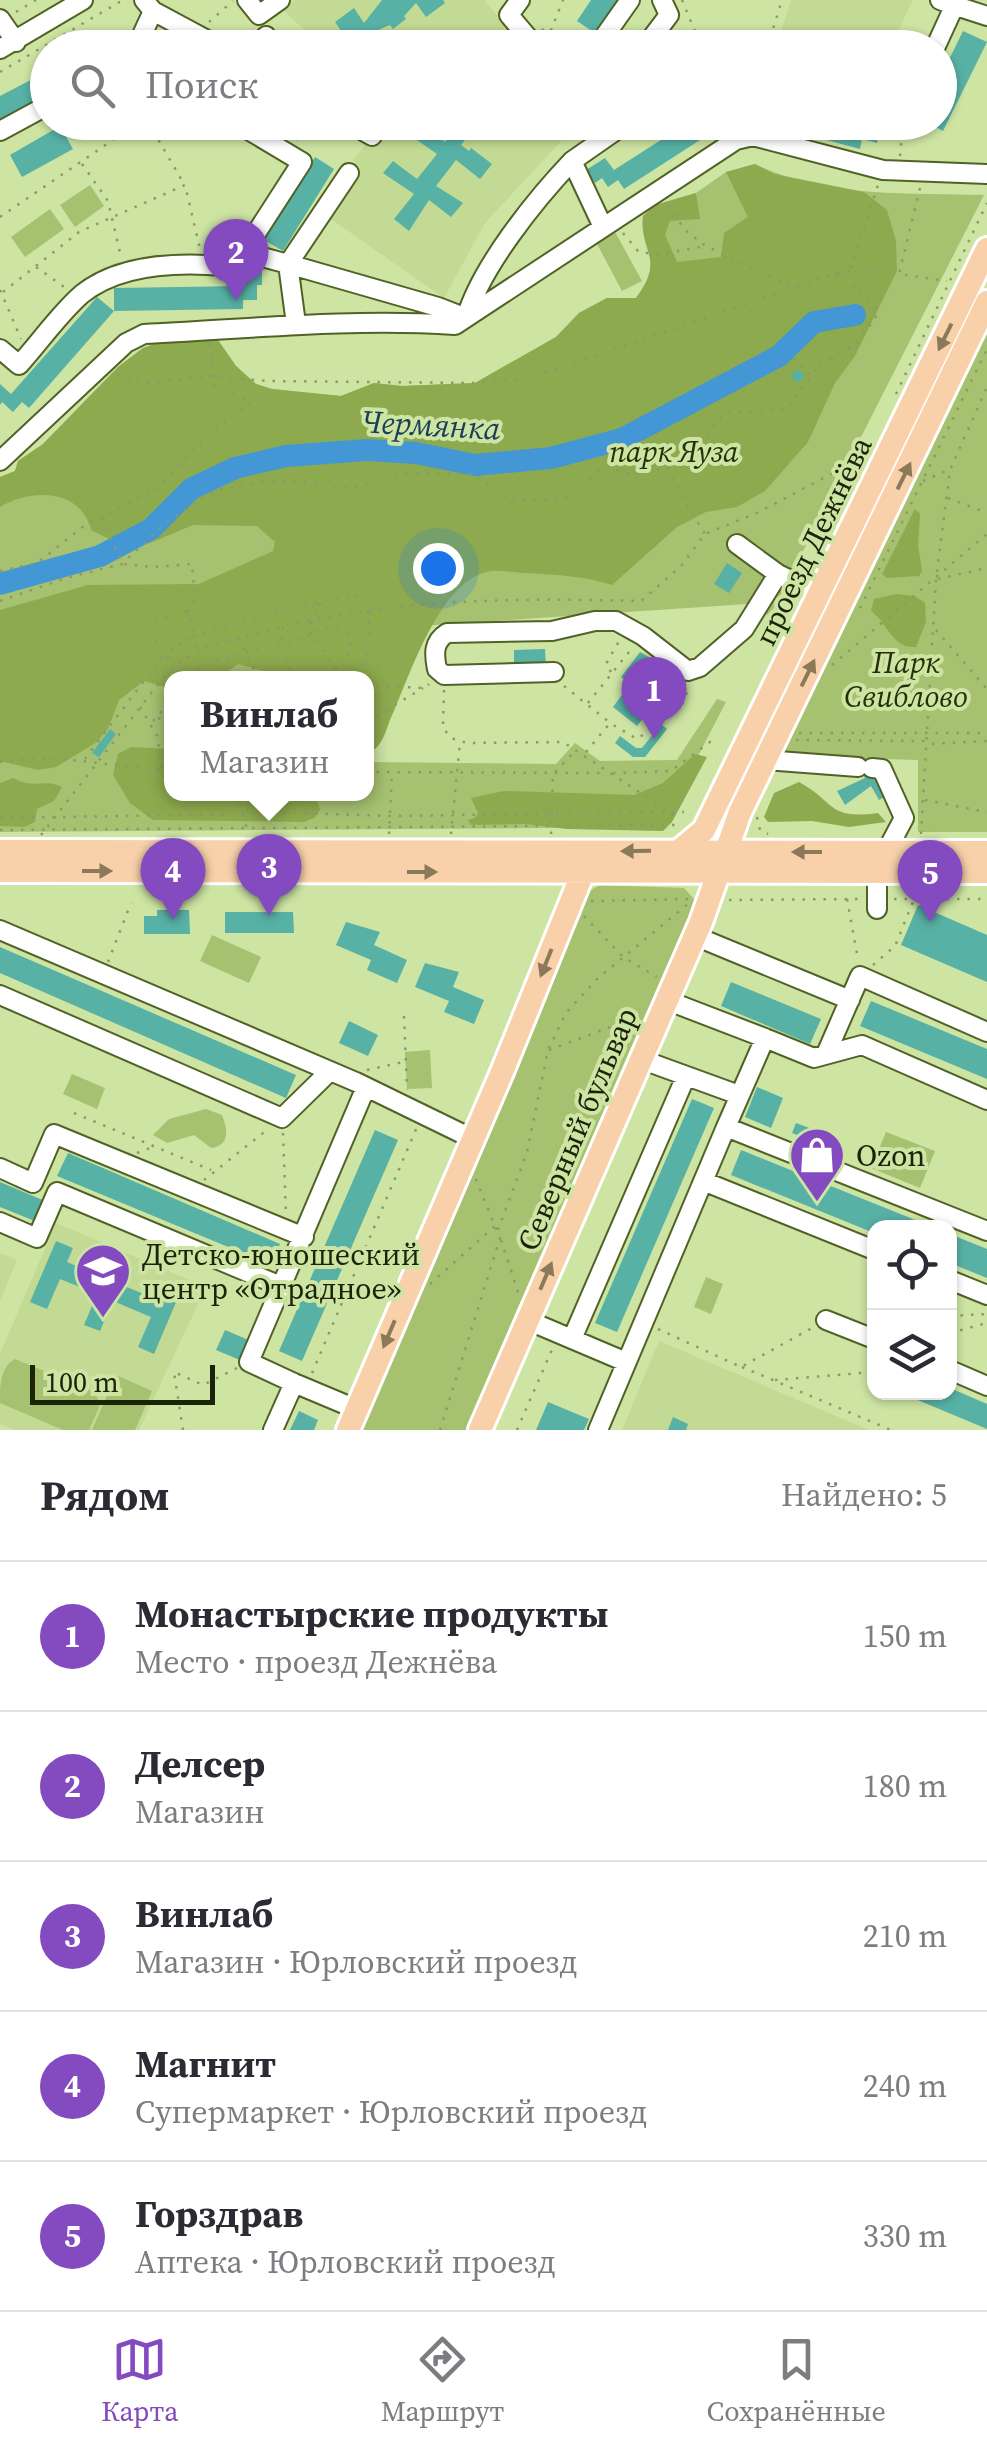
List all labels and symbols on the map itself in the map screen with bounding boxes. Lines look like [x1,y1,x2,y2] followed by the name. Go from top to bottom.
[204,218,268,301] pin: 2
[936,323,953,352] one-way arrow
[360,399,502,451] water label: Чермянка
[745,429,882,652] street label: проезд Дежнёва
[609,431,739,472] park label: парк Яуза
[895,462,912,491] one-way arrow
[413,543,464,594] your location
[844,642,968,717] park label: Парк Свиблово
[622,656,686,739] pin: 1
[800,658,817,687] one-way arrow
[236,834,302,916] pin: 3
[140,838,206,920] pin: 4
[898,840,962,922] pin: 5
[619,843,651,859] one-way arrow
[790,843,822,859] one-way arrow
[82,864,114,880] one-way arrow
[407,864,439,880] one-way arrow
[538,948,554,978] one-way arrow
[507,1001,647,1257] street label: Северный бульвар
[787,1125,847,1204] shop icon: Ozon
[856,1135,926,1176] place label: Ozon
[142,1234,420,1309] place label: Детско-юношеский центр «Отрадное»
[73,1241,133,1320] school or university icon: Детско-юношеский центр «Отрадное»
[538,1261,554,1291] one-way arrow
[381,1319,397,1349] one-way arrow
[30,1360,215,1404] scale bar

